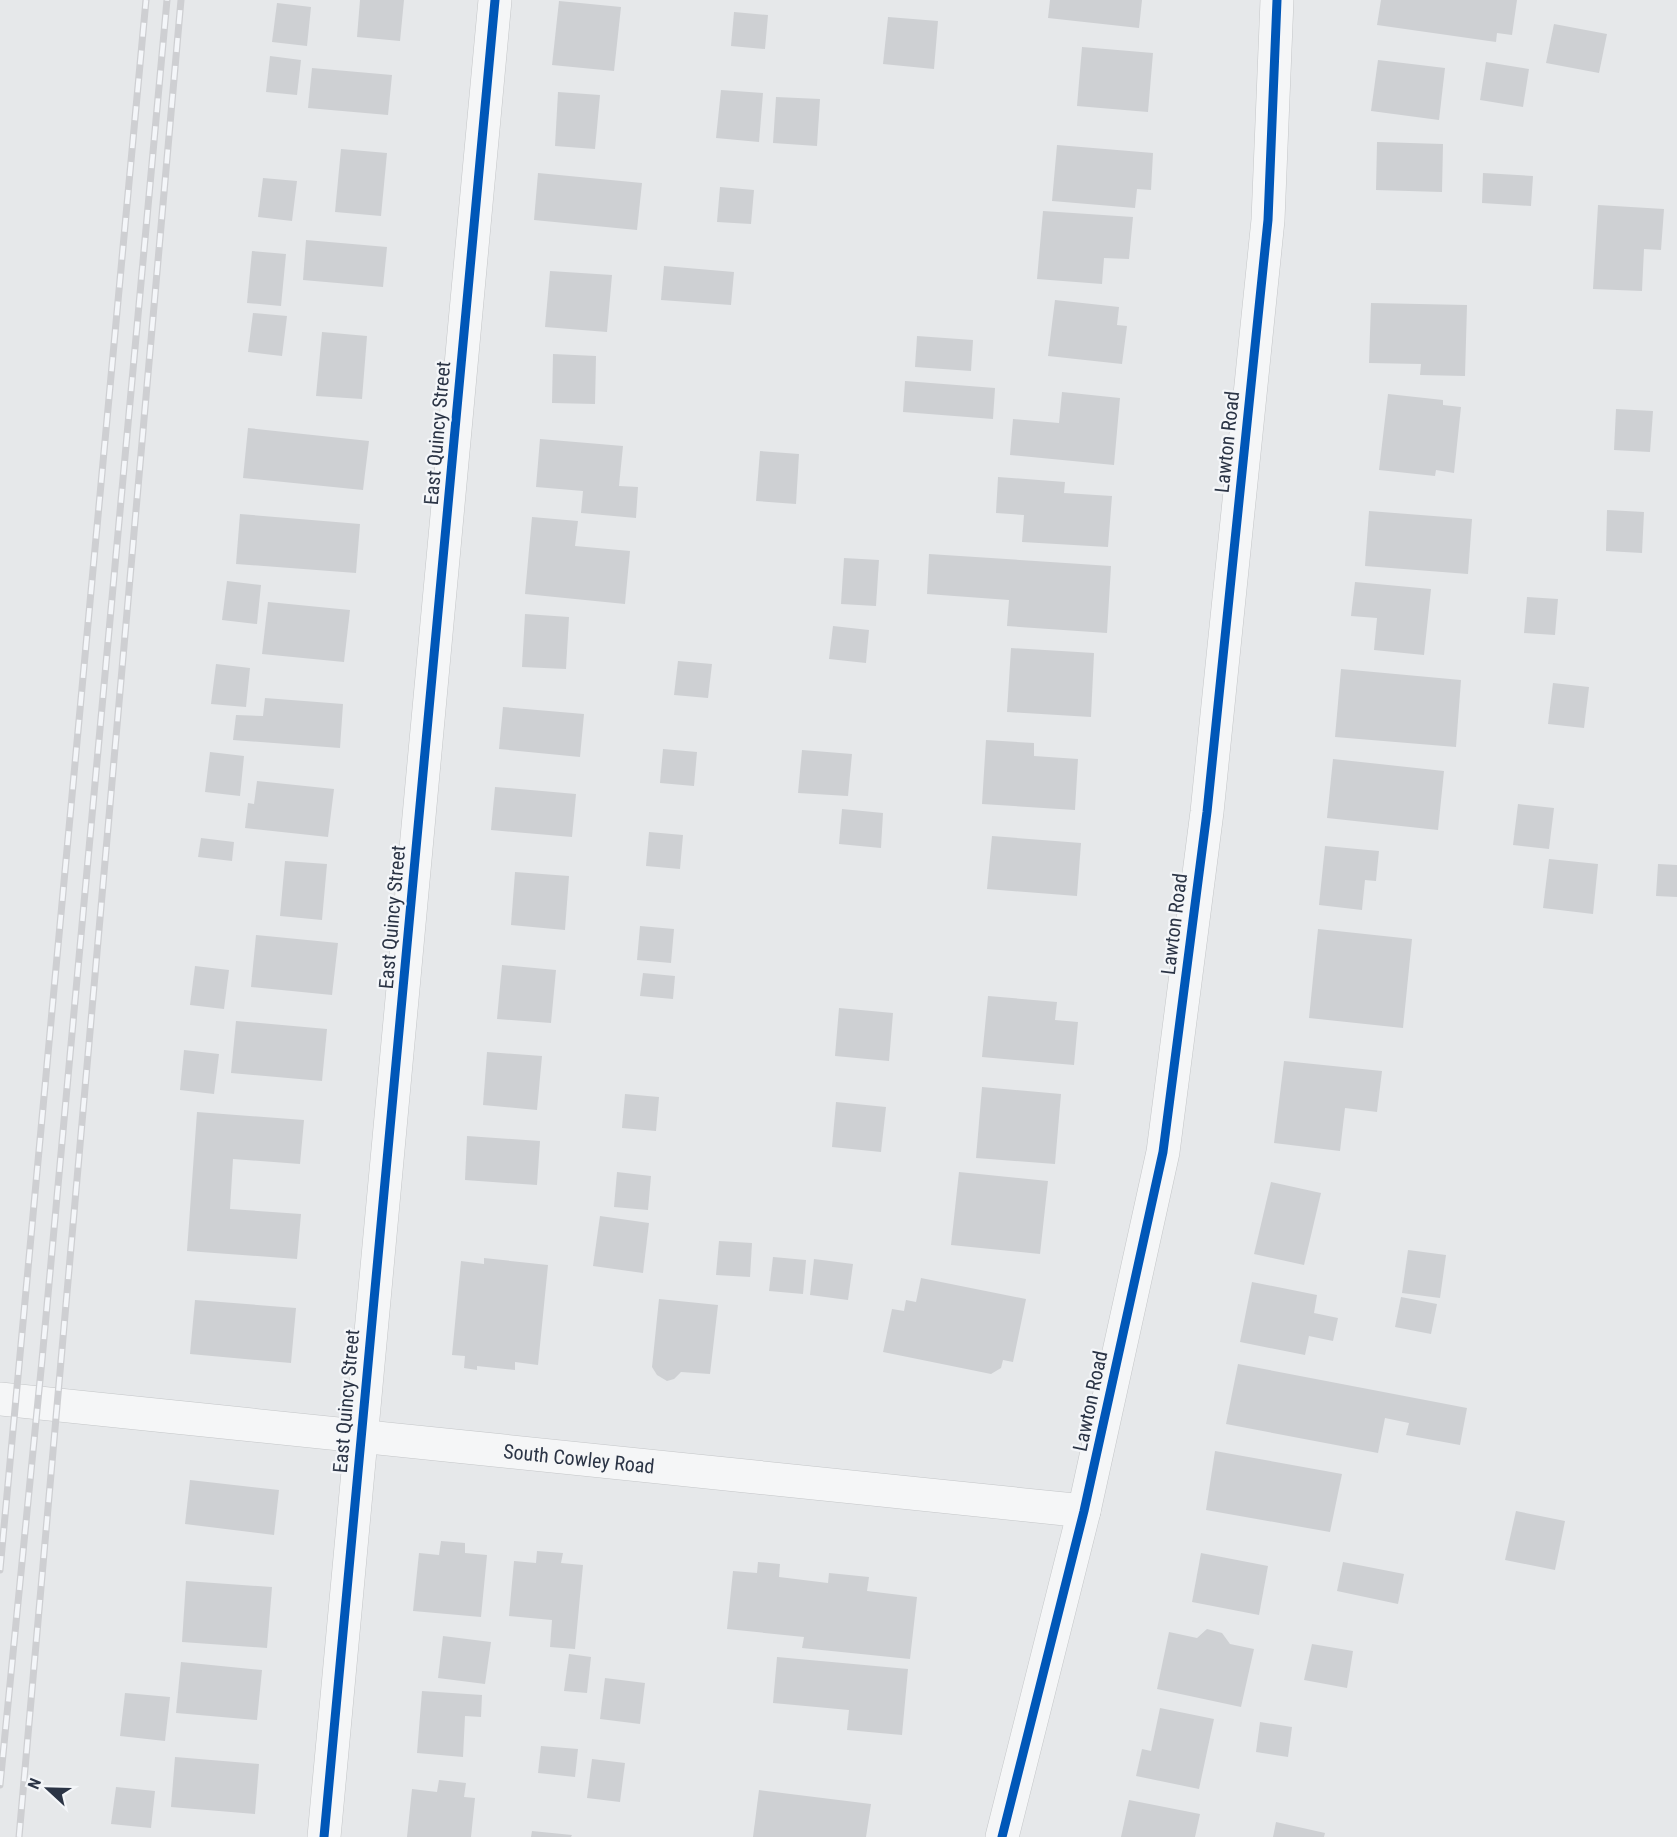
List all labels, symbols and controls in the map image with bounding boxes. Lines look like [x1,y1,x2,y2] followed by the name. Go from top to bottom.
[419,360,455,506] street label: East Quincy Street
[1210,390,1244,494] street label: Lawton Road
[374,844,410,990] street label: East Quincy Street
[1156,872,1192,976] street label: Lawton Road
[328,1328,364,1474] street label: East Quincy Street
[1068,1348,1112,1454] street label: Lawton Road
[502,1439,656,1479] street label: South Cowley Road
[18,1759,78,1819] north arrow
[24,1775,45,1792] text: N

